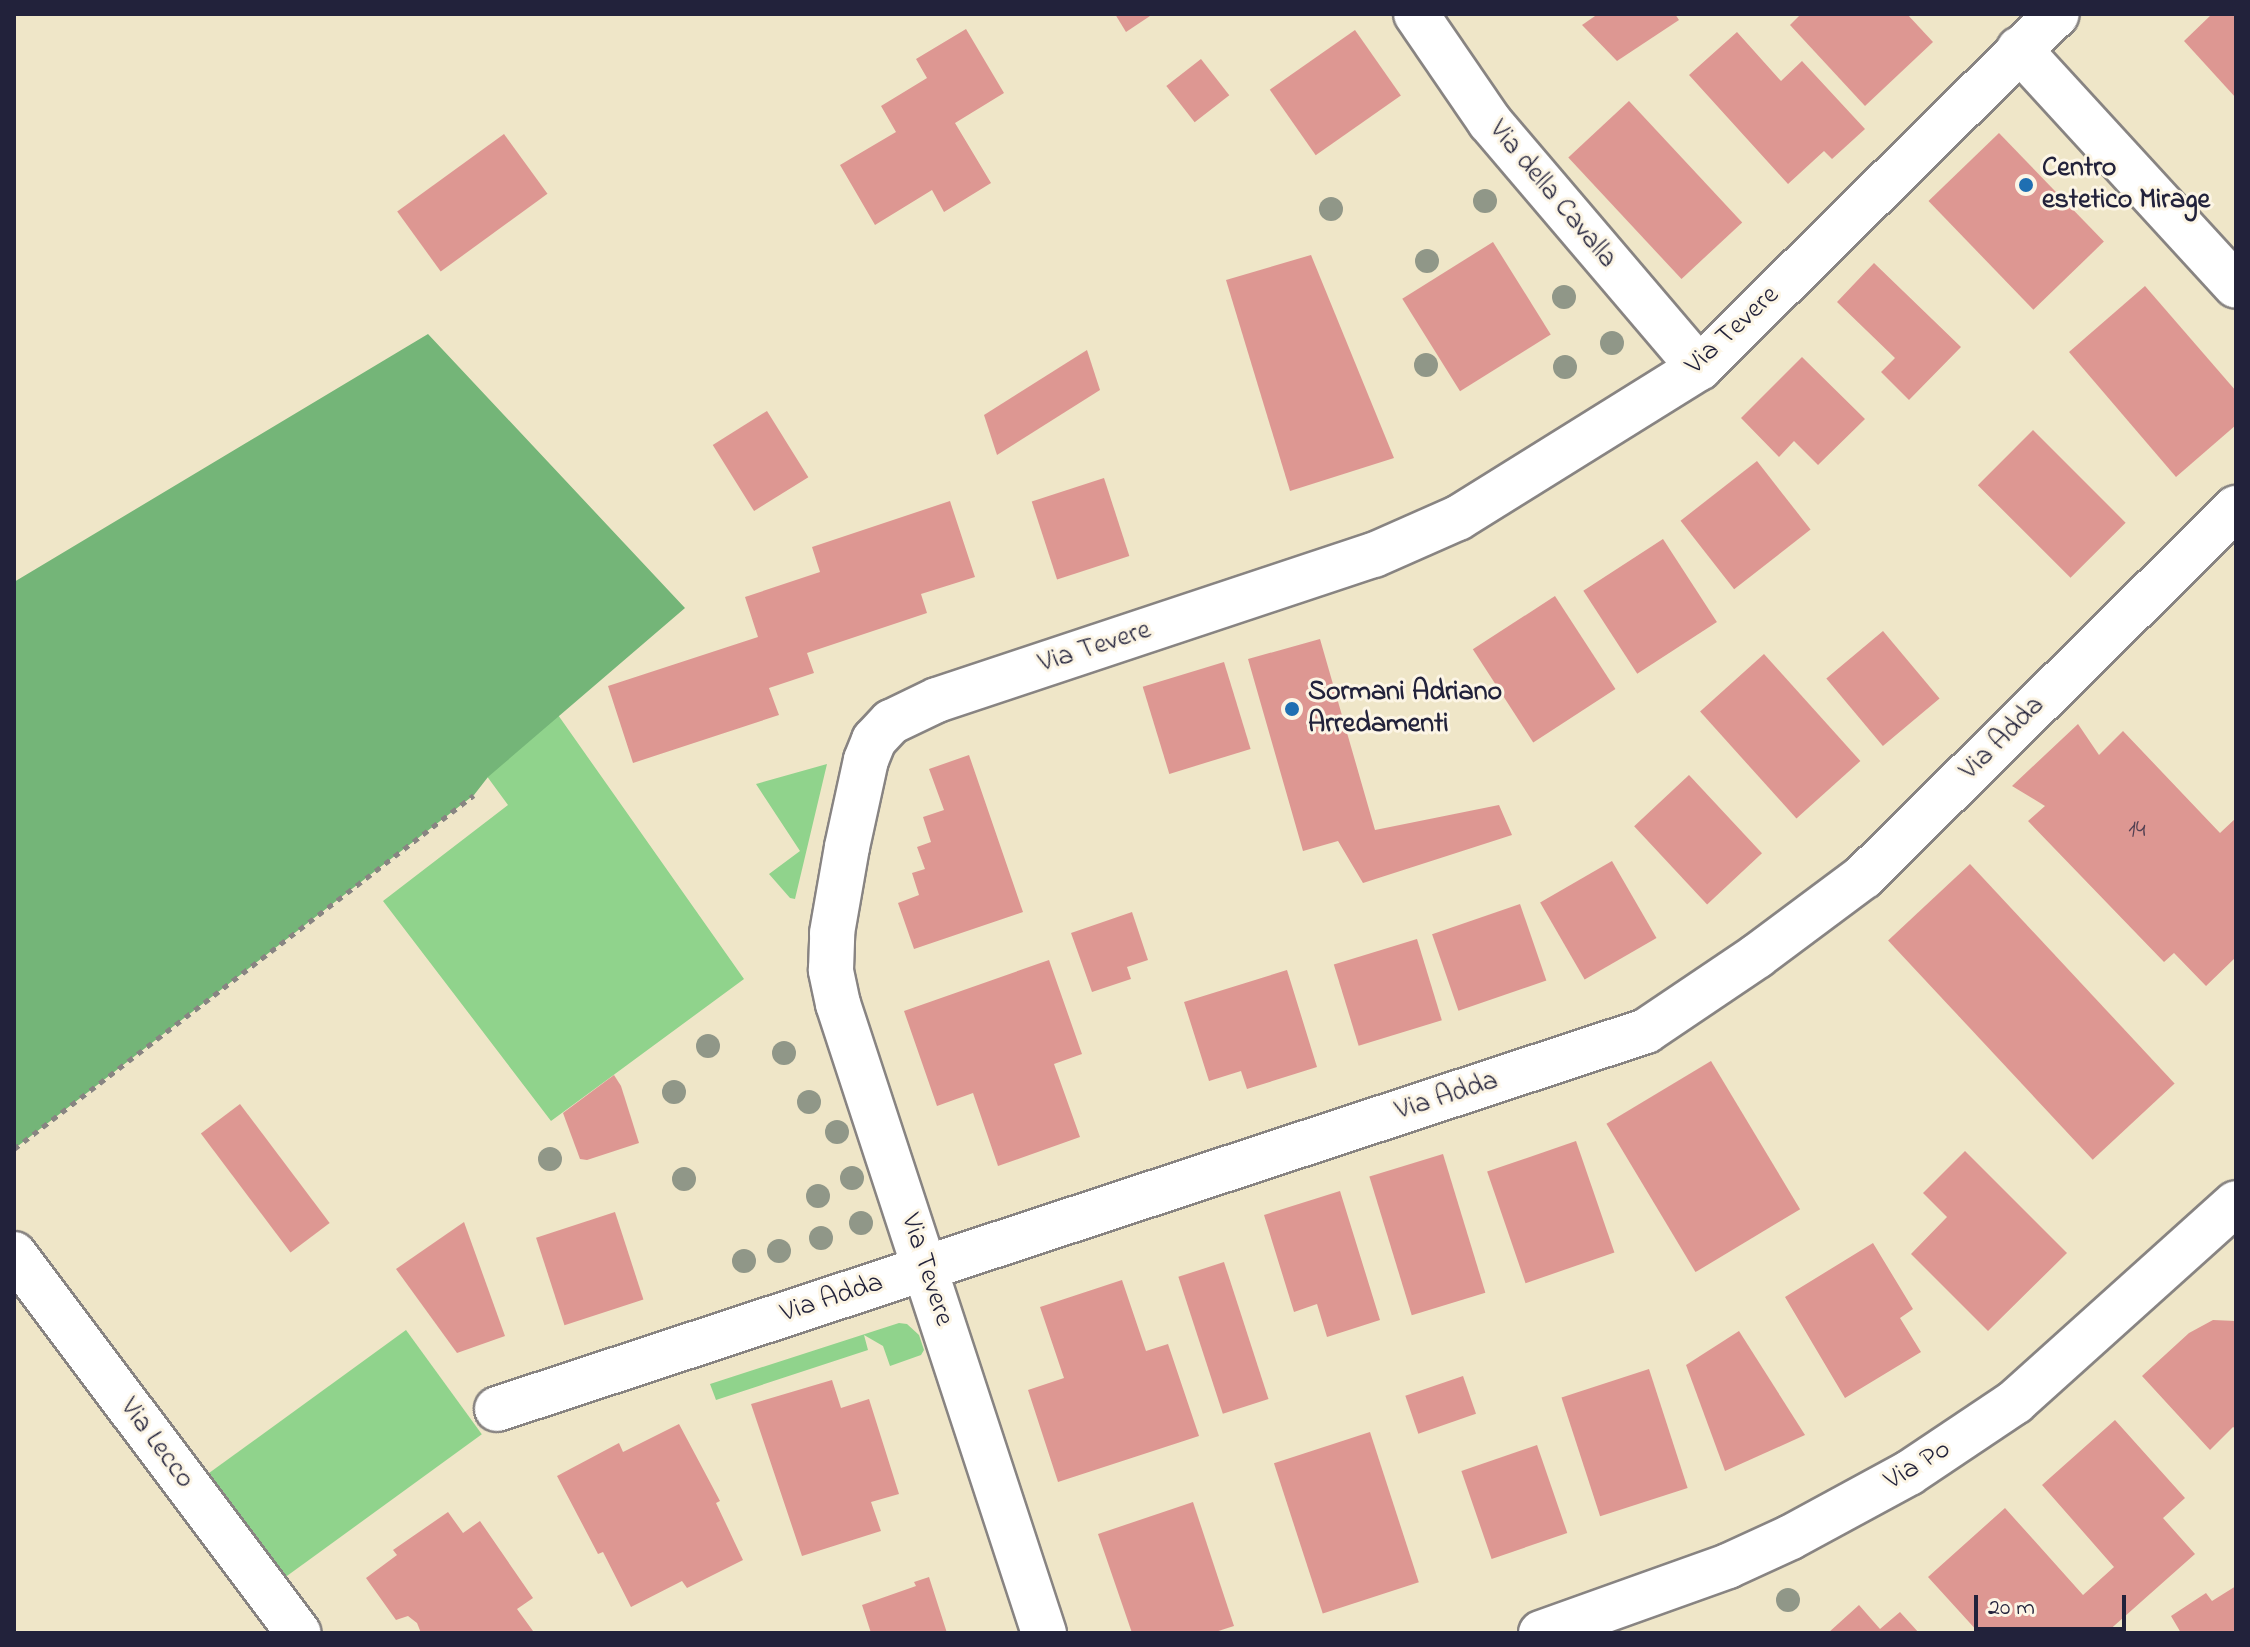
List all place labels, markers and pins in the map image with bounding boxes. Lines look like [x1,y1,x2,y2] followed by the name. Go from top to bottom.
[2042,152,2210,218] place label: Centro estetico Mirage
[2017,176,2035,194] marker: Centro estetico Mirage
[1308,676,1502,742] place label: Sormani Adriano Arredamenti
[1283,700,1301,718] marker: Sormani Adriano Arredamenti

